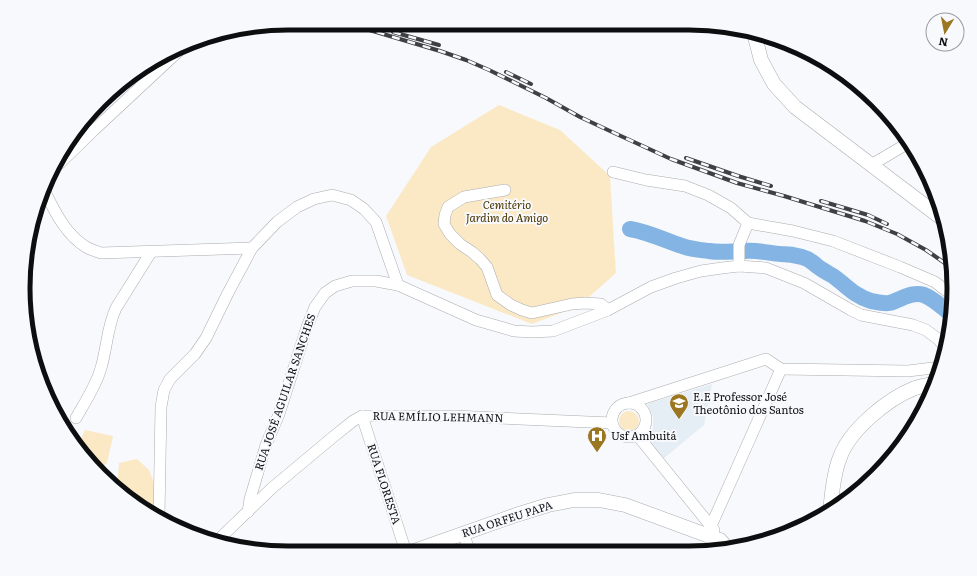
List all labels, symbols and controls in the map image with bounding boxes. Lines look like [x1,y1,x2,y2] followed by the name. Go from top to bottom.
[925,12,965,52] north arrow
[937,34,949,52] text: N
[466,196,548,225] park label: Cemitério Jardim do Amigo
[250,311,318,472] street label: RUA JOSÉ AGUILAR SANCHES
[693,388,804,417] place label: E.E Professor José Theotônio dos Santos
[668,392,690,420] school or university icon: E.E Professor José Theotônio dos Santos
[372,407,504,425] street label: RUA EMÍLIO LEHMANN
[586,425,608,453] hospital icon: Usf Ambuitá
[611,427,676,443] place label: Usf Ambuitá
[364,441,406,526] street label: RUA FLORESTA
[459,496,554,540] street label: RUA ORFEU PAPA

